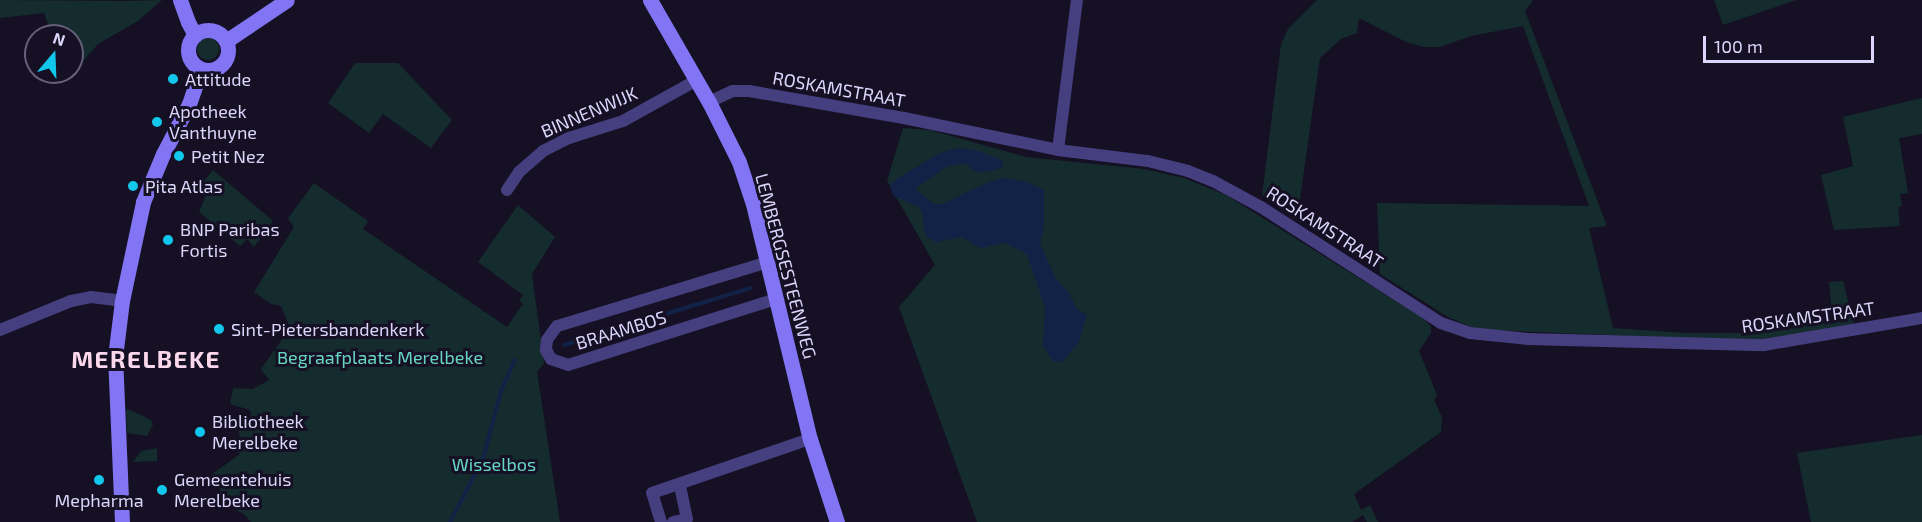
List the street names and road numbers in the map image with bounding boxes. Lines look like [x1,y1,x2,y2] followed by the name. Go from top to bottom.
[771,67,907,111] street label: ROSKAMSTRAAT
[538,82,640,142] street label: BINNENWIJK
[751,171,821,361] street label: LEMBERGSESTEENWEG
[1263,181,1387,273] street label: ROSKAMSTRAAT
[1740,297,1876,337] street label: ROSKAMSTRAAT
[573,306,669,354] street label: BRAAMBOS

